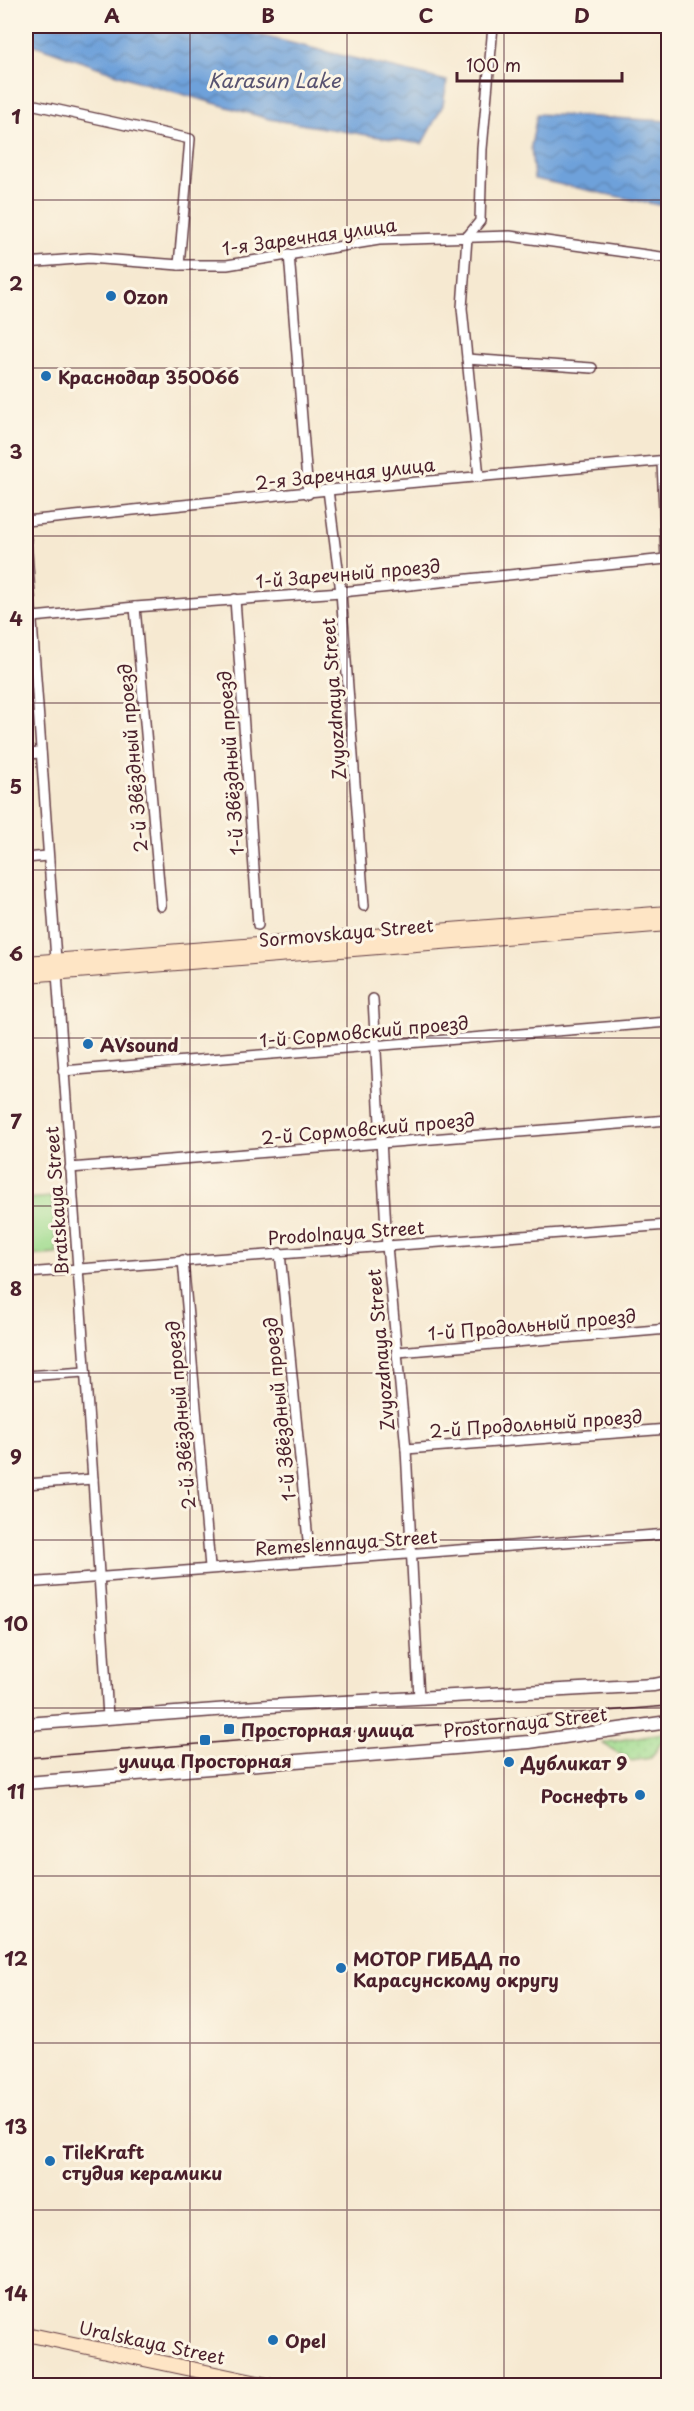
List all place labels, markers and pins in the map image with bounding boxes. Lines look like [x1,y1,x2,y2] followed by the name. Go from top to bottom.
[123,283,168,310] place label: Ozon
[104,289,118,303] marker: Ozon
[58,363,239,390] place label: Краснодар 350066
[39,369,53,383] marker: Краснодар 350066
[100,1031,179,1058] place label: AVsound
[81,1037,95,1051] marker: AVsound
[241,1716,415,1743] place label: Просторная улица
[222,1722,236,1736] marker: Просторная улица
[198,1733,212,1747] marker: улица Просторная
[118,1747,292,1774] place label: улица Просторная
[520,1749,627,1776] place label: Дубликат 9
[502,1755,516,1769] marker: Дубликат 9
[541,1782,628,1809] place label: Роснефть
[633,1788,647,1802] marker: Роснефть
[353,1945,559,1993] place label: МОТОР ГИБДД по Карасунскому округу
[334,1961,348,1975] marker: МОТОР ГИБДД по Карасунскому округу
[62,2138,223,2186] place label: TileKraft студия керамики
[43,2154,57,2168] marker: TileKraft студия керамики
[285,2327,326,2354] place label: Opel
[266,2333,280,2347] marker: Opel

